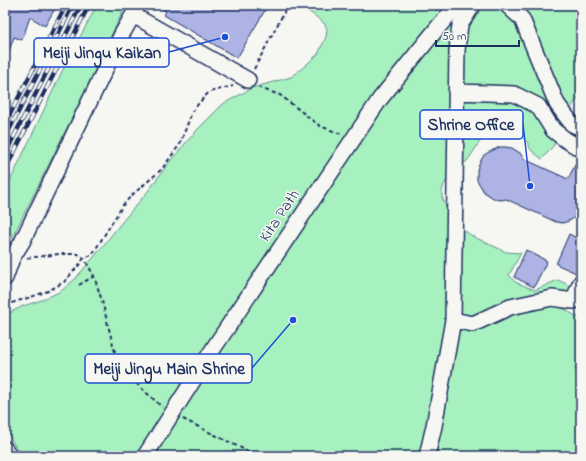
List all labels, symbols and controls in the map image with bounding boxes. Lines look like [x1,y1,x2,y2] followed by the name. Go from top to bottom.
[436,22,519,48] scale bar
[442,28,466,46] text: 50 m
[34,38,169,67] callout: Meiji Jingu Kaikan
[43,41,162,68] text: Meiji Jingu Kaikan
[420,110,523,139] callout: Shrine Office
[428,113,516,138] text: Shrine Office
[254,185,306,247] street label: Kita Path
[85,354,252,383] callout: Meiji Jingu Main Shrine
[93,357,246,384] text: Meiji Jingu Main Shrine

